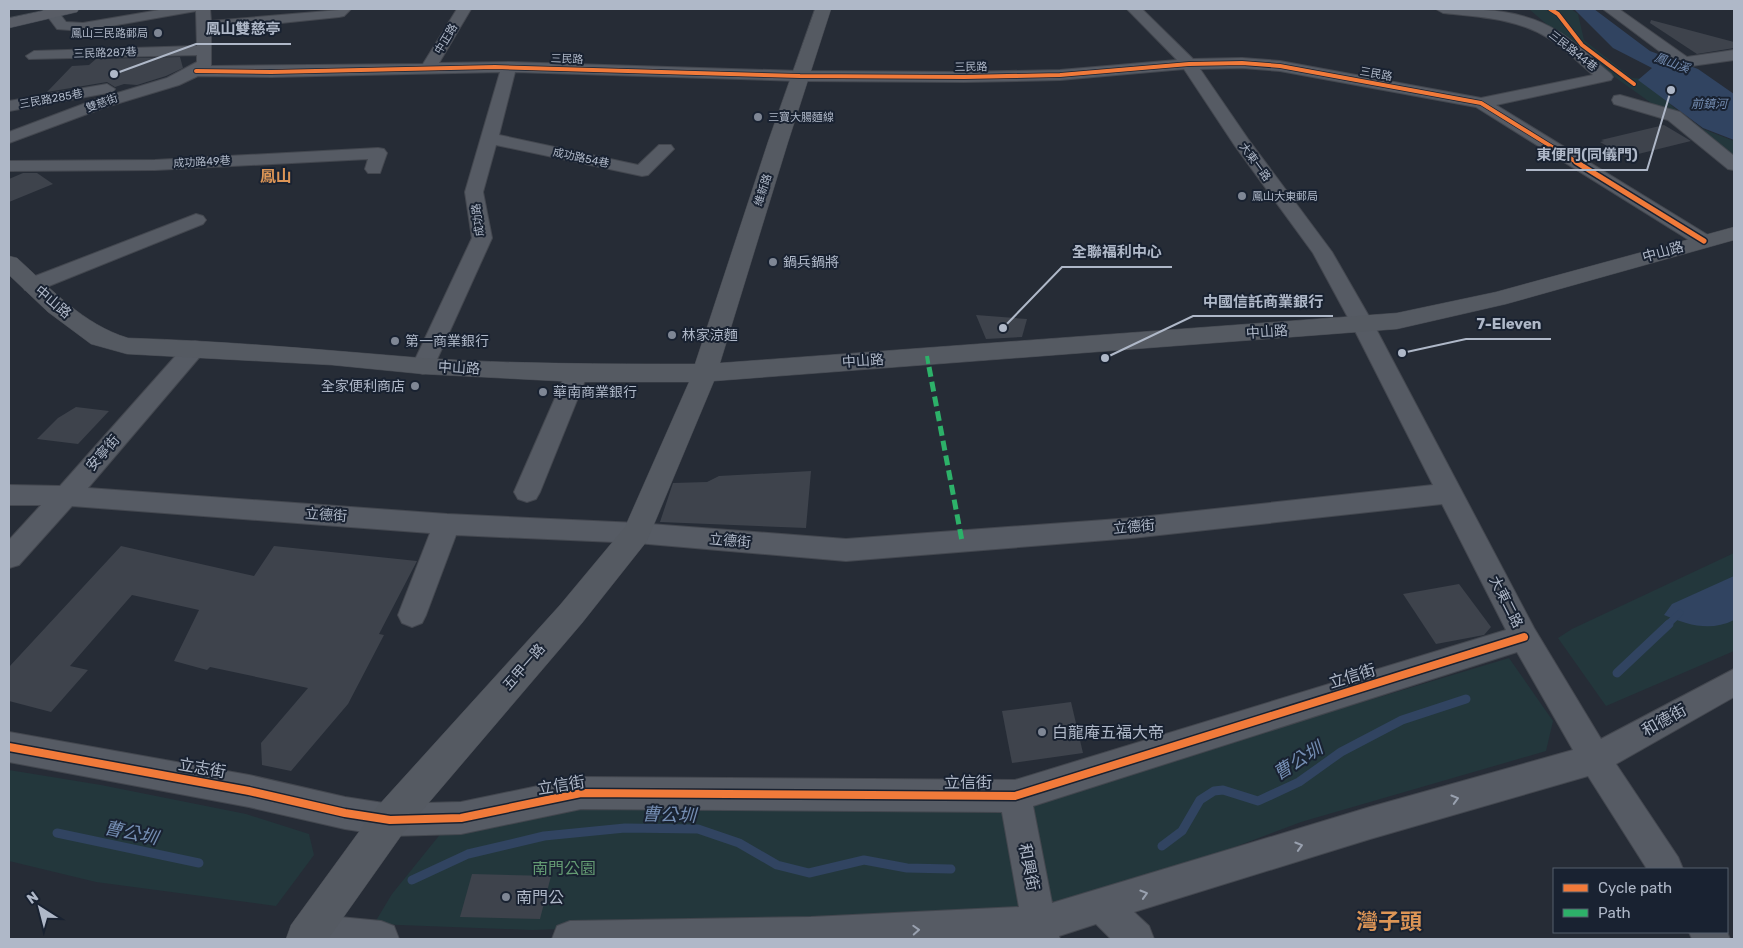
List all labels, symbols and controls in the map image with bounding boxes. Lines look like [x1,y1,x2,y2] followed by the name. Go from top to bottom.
[196,14,291,44] callout: 鳳山雙慈亭
[205,20,281,38] text: 鳳山雙慈亭
[432,22,460,56] street label: 中正路
[71,27,148,40] place label: 鳳山三民路郵局
[152,27,164,39] marker: 鳳山三民路郵局
[1546,28,1600,74] street label: 三民路44巷
[73,45,137,61] street label: 三民路287巷
[1653,50,1693,76] water label: 鳳山溪
[550,52,584,66] street label: 三民路
[954,60,988,74] street label: 三民路
[1359,65,1393,83] street label: 三民路
[18,87,84,111] street label: 三民路285巷
[84,91,120,115] street label: 雙慈街
[1691,97,1729,111] water label: 前鎮河
[752,111,764,123] marker: 三寶大腸麵線
[768,111,834,124] place label: 三寶大腸麵線
[1237,140,1273,184] street label: 大東一路
[1526,140,1647,170] callout: 東便門(同儀門)
[552,146,610,170] street label: 成功路54巷
[1536,146,1638,164] text: 東便門(同儀門)
[173,154,231,170] street label: 成功路49巷
[260,167,292,186] district label: 鳳山
[752,172,774,208] street label: 維新路
[1236,190,1248,202] marker: 鳳山大東郵局
[1252,190,1318,203] place label: 鳳山大東郵局
[470,203,486,237] street label: 成功路
[1062,237,1172,267] callout: 全聯福利中心
[1640,238,1686,266] street label: 中山路
[1072,243,1162,261] text: 全聯福利中心
[783,254,839,271] place label: 鍋兵鍋將
[767,256,779,268] marker: 鍋兵鍋將
[31,282,75,322] street label: 中山路
[1193,286,1333,316] callout: 中國信託商業銀行
[1203,293,1323,311] text: 中國信託商業銀行
[1466,309,1551,339] callout: 7-Eleven
[1477,315,1541,333] text: 7-Eleven
[1245,322,1289,342] street label: 中山路
[682,327,738,344] place label: 林家涼麵
[666,329,678,341] marker: 林家涼麵
[405,333,489,350] place label: 第一商業銀行
[389,335,401,347] marker: 第一商業銀行
[841,351,885,371] street label: 中山路
[438,358,480,378] street label: 中山路
[321,378,405,395] place label: 全家便利商店
[409,380,421,392] marker: 全家便利商店
[553,384,637,401] place label: 華南商業銀行
[537,386,549,398] marker: 華南商業銀行
[83,432,123,474] street label: 安寧街
[304,505,348,525] street label: 立德街
[1112,517,1156,537] street label: 立德街
[708,531,752,551] street label: 立德街
[1486,573,1526,631] street label: 大東二路
[499,640,549,694] street label: 五甲一路
[1326,660,1378,692] street label: 立信街
[1638,700,1690,740] street label: 和德街
[1052,723,1164,742] place label: 白龍庵五福大帝
[1036,726,1048,738] marker: 白龍庵五福大帝
[1269,736,1329,785] water label: 曹公圳
[177,754,227,782] street label: 立志街
[536,772,586,798] street label: 立信街
[944,773,992,792] street label: 立信街
[1450,794,1459,805] one-way arrow
[642,803,699,827] water label: 曹公圳
[102,817,163,850] water label: 曹公圳
[1294,841,1303,851] one-way arrow
[1015,842,1043,892] street label: 和興街
[532,859,596,878] park label: 南門公園
[1553,868,1728,933] legend
[1598,879,1672,897] text: Cycle path
[15,883,65,933] north arrow
[24,888,42,908] text: N
[516,888,564,907] place label: 南門公
[1139,890,1147,900] one-way arrow
[500,891,512,903] marker: 南門公
[1598,904,1631,922] text: Path
[1356,908,1422,935] district label: 灣子頭
[912,925,920,935] one-way arrow

